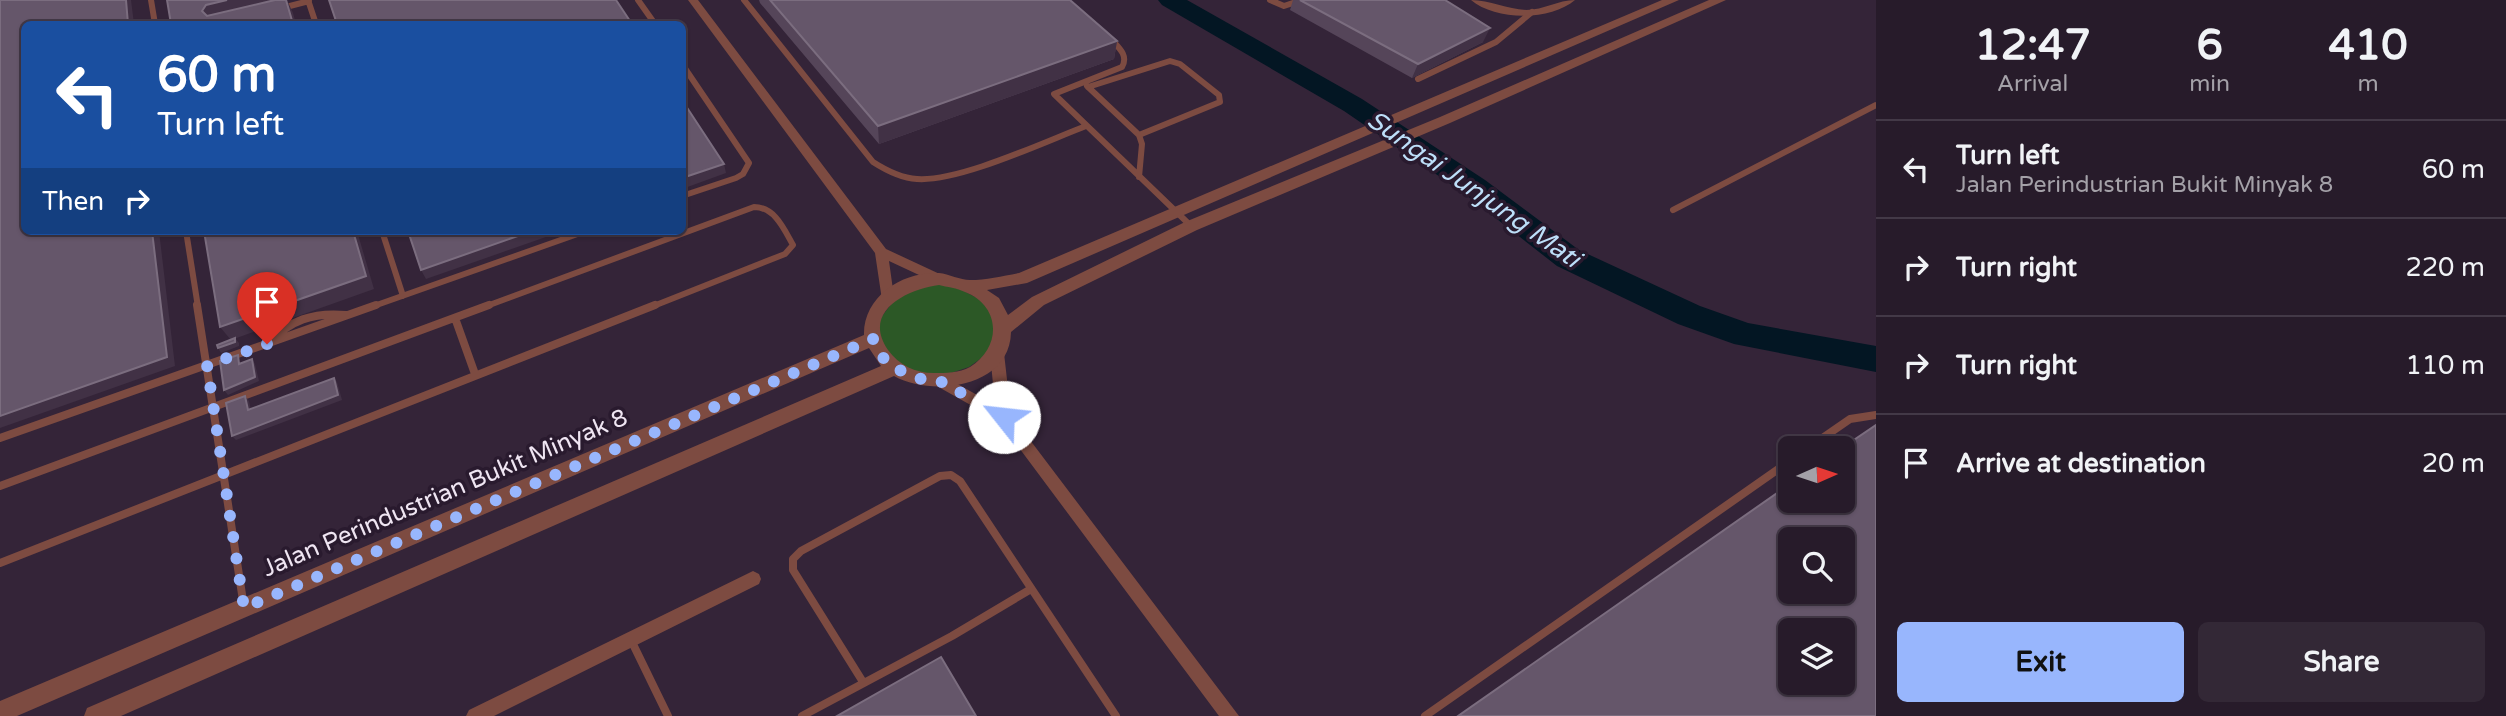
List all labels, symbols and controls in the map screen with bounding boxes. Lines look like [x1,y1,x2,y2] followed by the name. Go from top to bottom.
[1974,20,2091,71] text: 12:47
[2196,20,2223,71] text: 6
[2328,20,2408,71] text: 410
[157,46,276,105] text: 60 m
[42,49,133,140] icon: left
[1997,70,2068,98] text: Arrival
[2189,70,2230,98] text: min
[2357,70,2379,98] text: m
[1362,104,1589,276] water label: Sungai Junjung Mati
[157,106,284,144] text: Turn left
[1956,140,2059,171] text: Turn left
[1897,150,1935,188] icon: left
[2422,154,2485,185] text: 60 m
[1956,171,2333,199] text: Jalan Perindustrian Bukit Minyak 8
[118,182,156,220] icon: right
[42,186,104,217] text: Then
[1897,248,1935,286] icon: right
[1956,252,2077,283] text: Turn right
[2405,252,2485,283] text: 220 m
[237,272,297,344] pin
[248,283,286,321] icon: arrive
[1897,346,1935,384] icon: right
[1956,350,2077,381] text: Turn right
[2405,350,2485,381] text: 110 m
[967,380,1041,454] position arrow
[258,403,632,583] street label: Jalan Perindustrian Bukit Minyak 8
[1778,436,1855,513] north arrow
[1778,436,1855,695] map controls
[1897,444,1935,482] icon: arrive
[1956,448,2206,479] text: Arrive at destination
[2422,448,2485,479] text: 20 m
[1778,527,1855,604] button: search
[1778,618,1855,695] button: layers
[1897,622,2184,702] button: Exit
[2198,622,2485,702] button: Share

